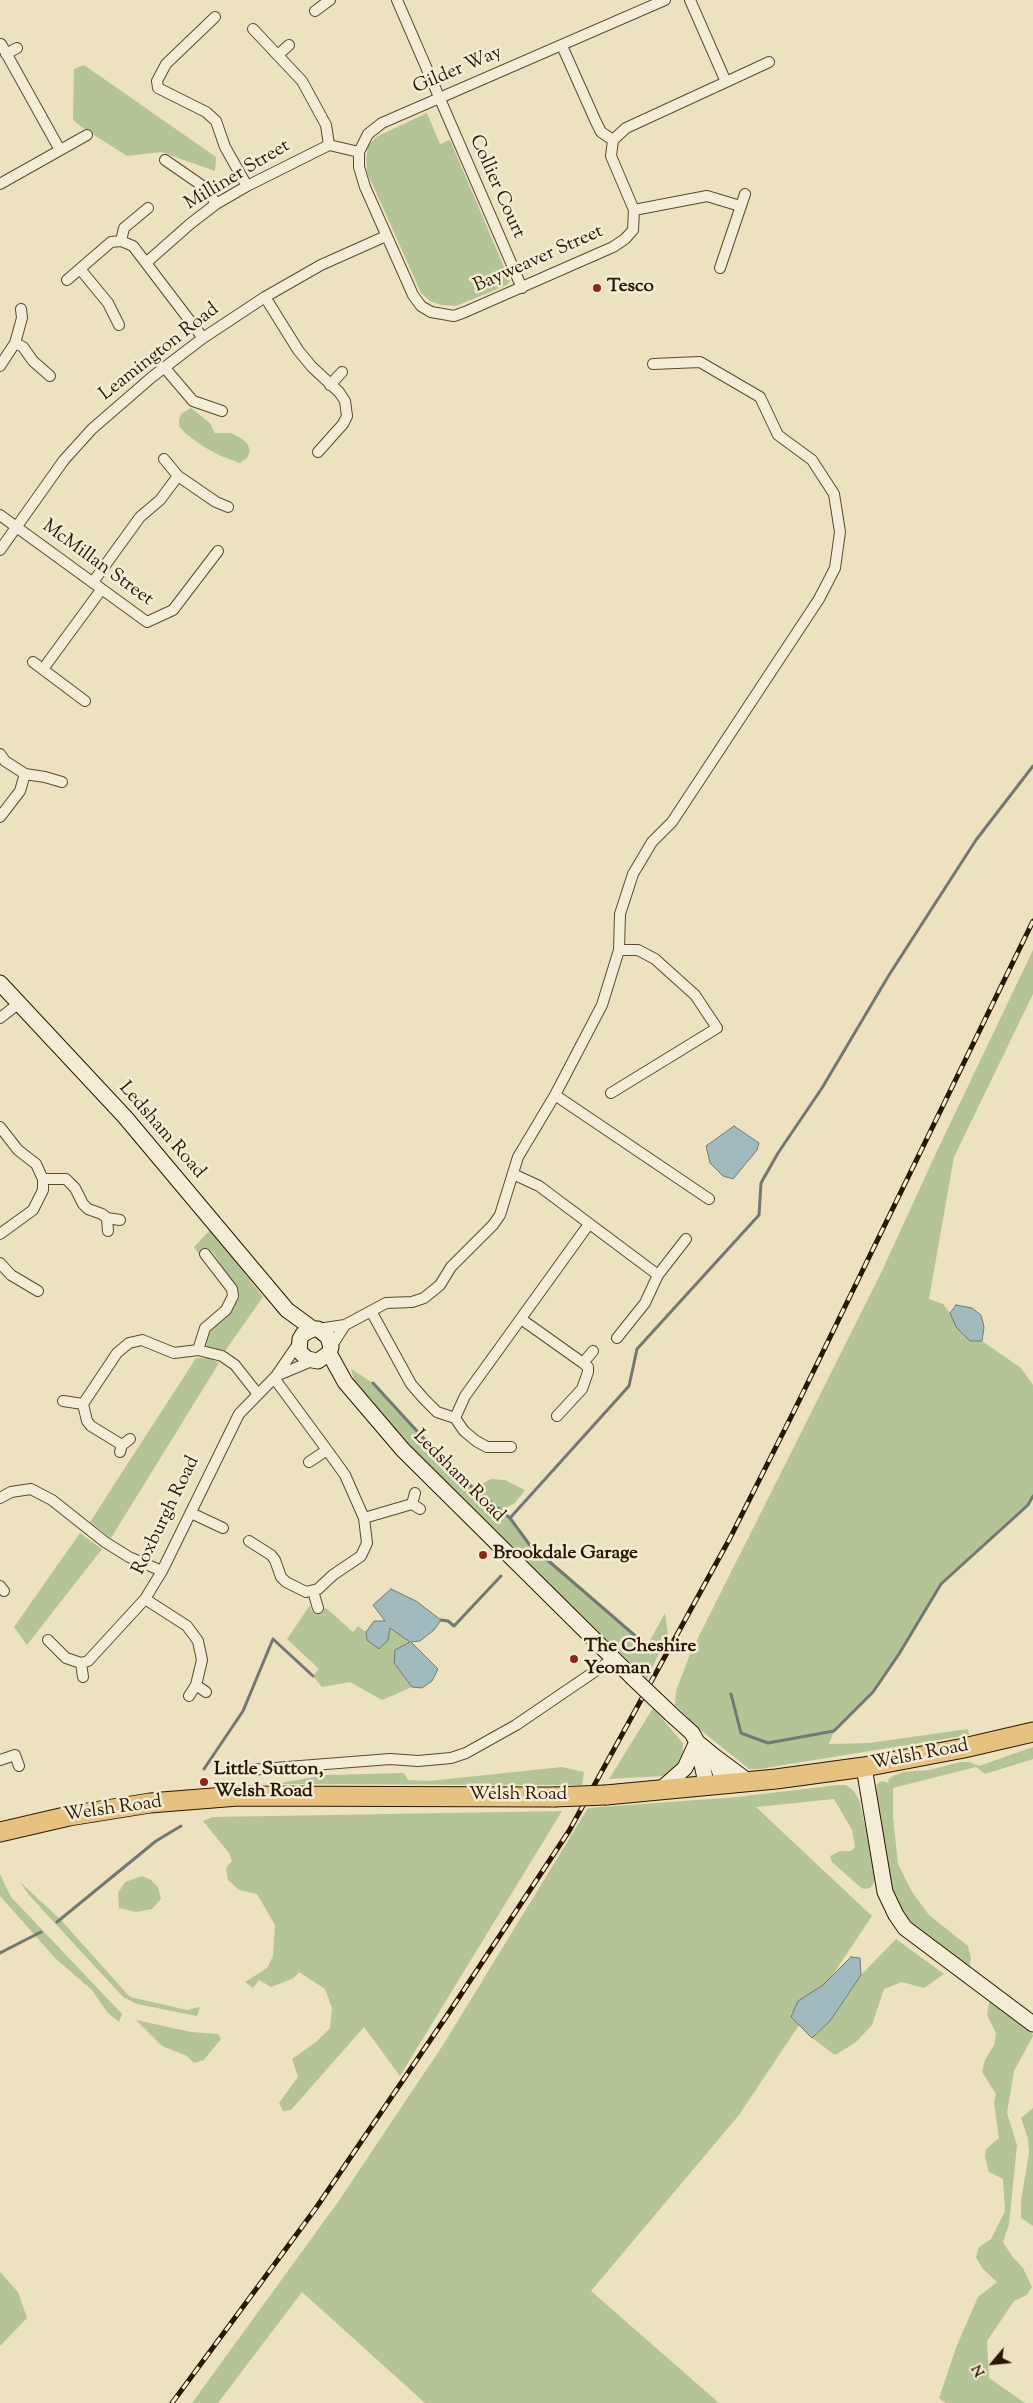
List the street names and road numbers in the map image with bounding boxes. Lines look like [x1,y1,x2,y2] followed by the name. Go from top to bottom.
[410,42,506,100] street label: Gilder Way
[463,132,529,242] street label: Collier Court
[181,136,295,216] street label: Milliner Street
[471,221,607,299] street label: Bayweaver Street
[96,299,224,407] street label: Leamington Road
[37,516,157,612] street label: McMillan Street
[113,1078,209,1184] street label: Ledsham Road
[407,1426,509,1528] street label: Ledsham Road
[128,1453,206,1579] street label: Roxburgh Road
[869,1735,971,1777] street label: Welsh Road
[469,1785,567,1807] street label: Welsh Road
[63,1792,163,1828] street label: Welsh Road

